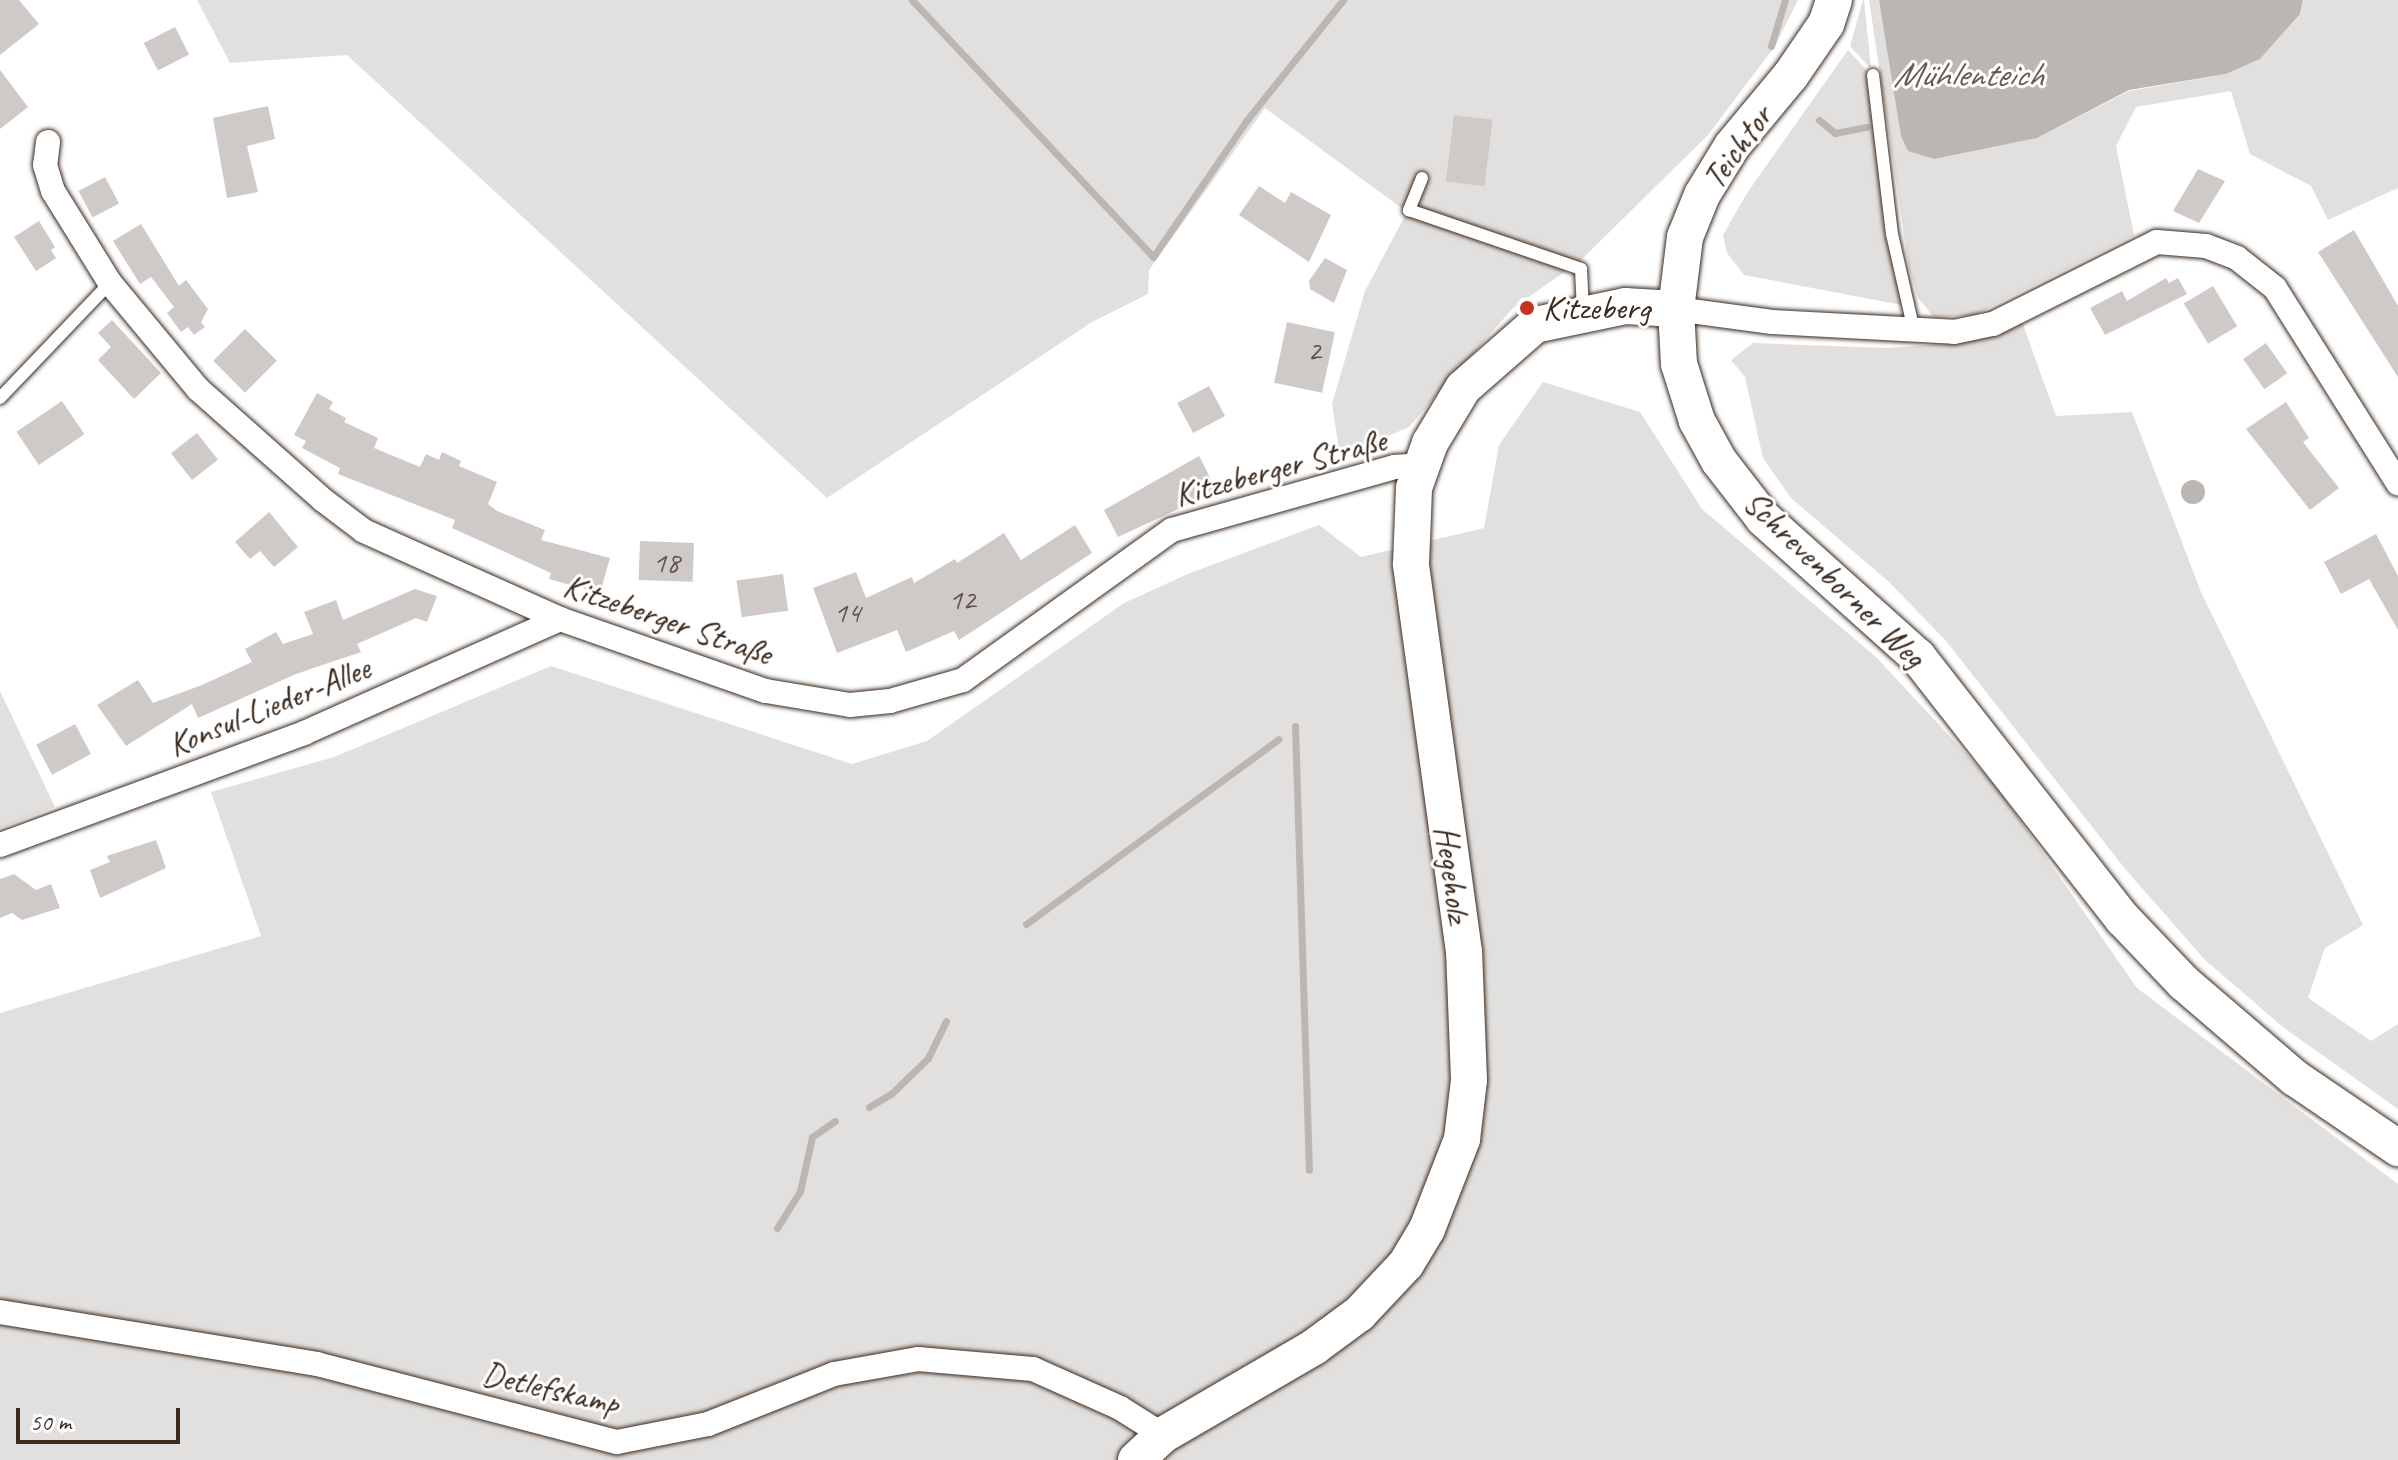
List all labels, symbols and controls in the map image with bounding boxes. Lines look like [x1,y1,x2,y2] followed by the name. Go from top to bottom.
[1893,53,2043,97] water label: Mühlenteich
[1693,97,1781,197] street label: Teichtor
[1543,288,1650,328] place label: Kitzeberg
[1518,299,1536,317] marker: Kitzeberg
[1307,332,1321,368] house number: 2
[1169,419,1391,515] street label: Kitzeberger Straße
[1735,482,1935,676] street label: Schrevenborner Weg
[653,544,679,580] house number: 18
[558,564,778,674] street label: Kitzeberger Straße
[949,581,975,617] house number: 12
[834,594,860,630] house number: 14
[162,647,376,765] street label: Konsul-Lieder-Allee
[1426,823,1480,925] street label: Hegeholz
[479,1353,623,1423] street label: Detlefskamp
[20,1392,184,1442] scale bar
[30,1407,71,1437] text: 50 m

